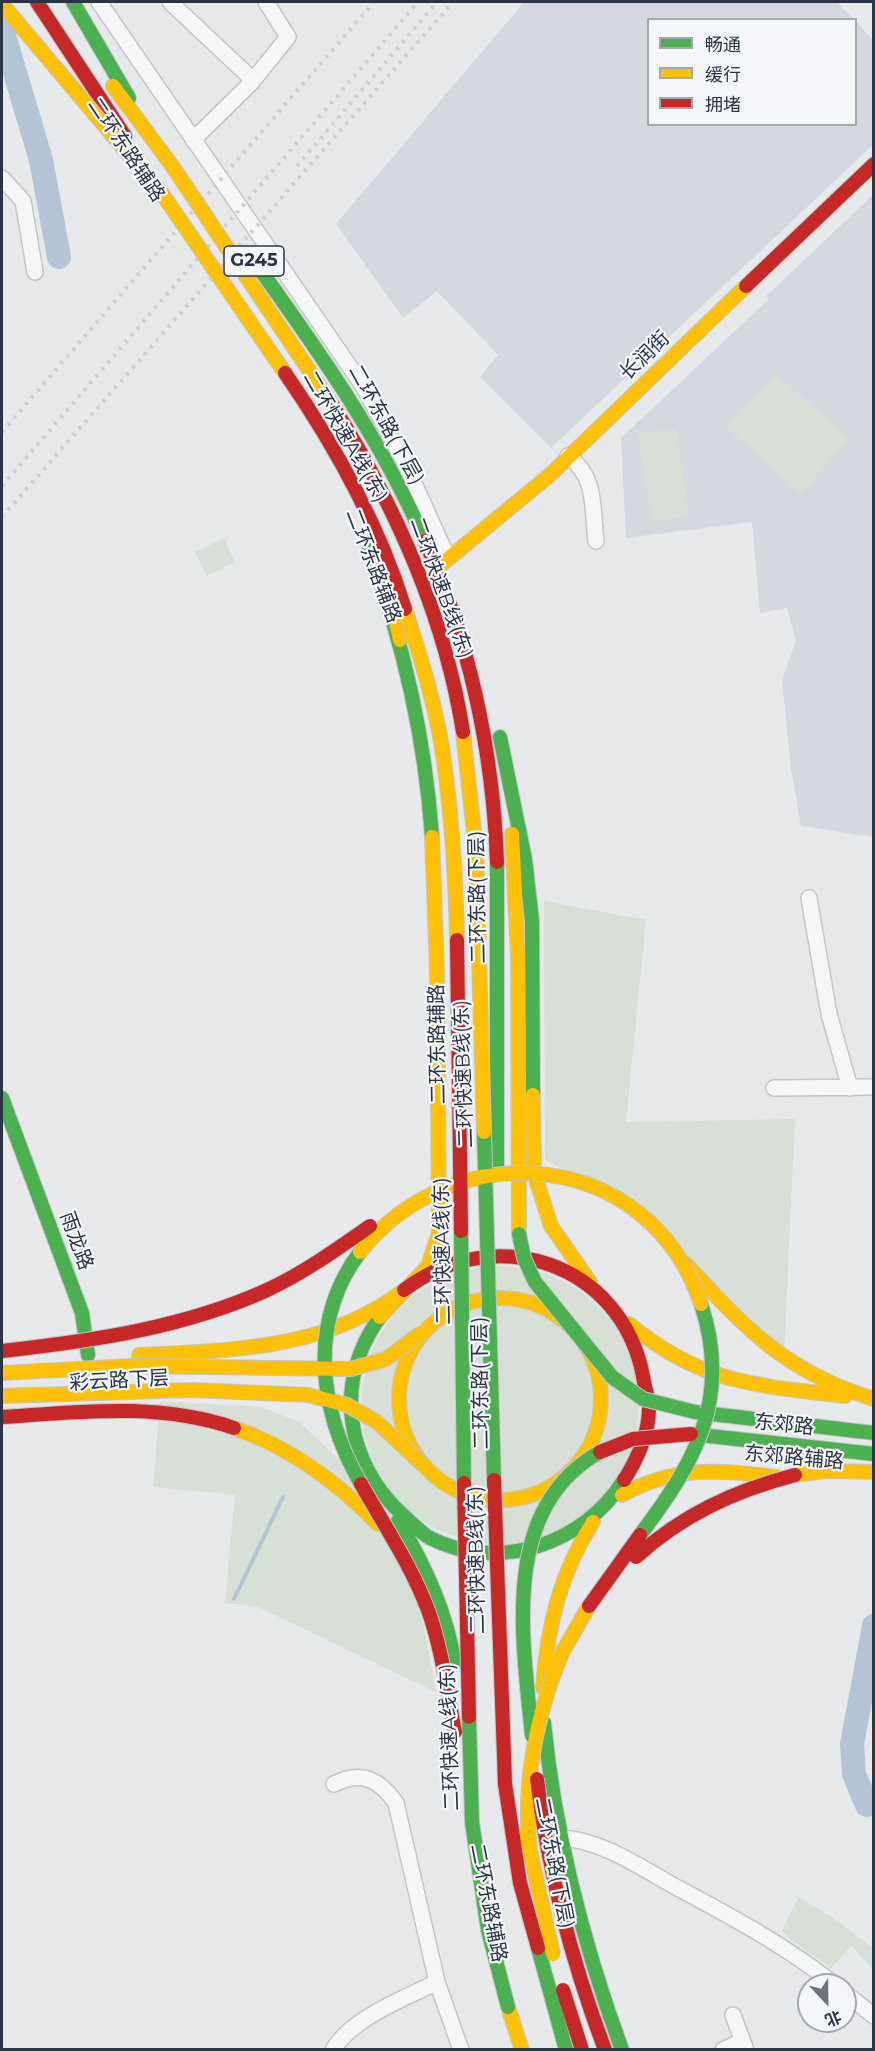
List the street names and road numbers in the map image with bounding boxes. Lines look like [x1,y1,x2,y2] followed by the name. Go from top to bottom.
[83,94,169,206] street label: 二环东路辅路
[224,246,284,276] road number: G245
[615,327,675,385] street label: 长润街
[343,361,429,489] street label: 二环东路(下层)
[298,367,392,507] street label: 二环快速A线(东)
[340,506,406,626] street label: 二环东路辅路
[404,514,478,662] street label: 二环快速B线(东)
[465,830,491,964] street label: 二环东路(下层)
[425,984,451,1104] street label: 二环东路辅路
[449,1000,479,1148] street label: 二环快速B线(东)
[430,1177,456,1325] street label: 二环快速A线(东)
[54,1209,98,1273] street label: 雨龙路
[468,1316,494,1450] street label: 二环东路(下层)
[68,1366,170,1396] street label: 彩云路下层
[753,1410,815,1440] street label: 东郊路
[743,1442,845,1474] street label: 东郊路辅路
[464,1486,490,1634] street label: 二环快速B线(东)
[435,1663,465,1811] street label: 二环快速A线(东)
[530,1795,578,1931] street label: 二环东路(下层)
[465,1842,511,1964] street label: 二环东路辅路

